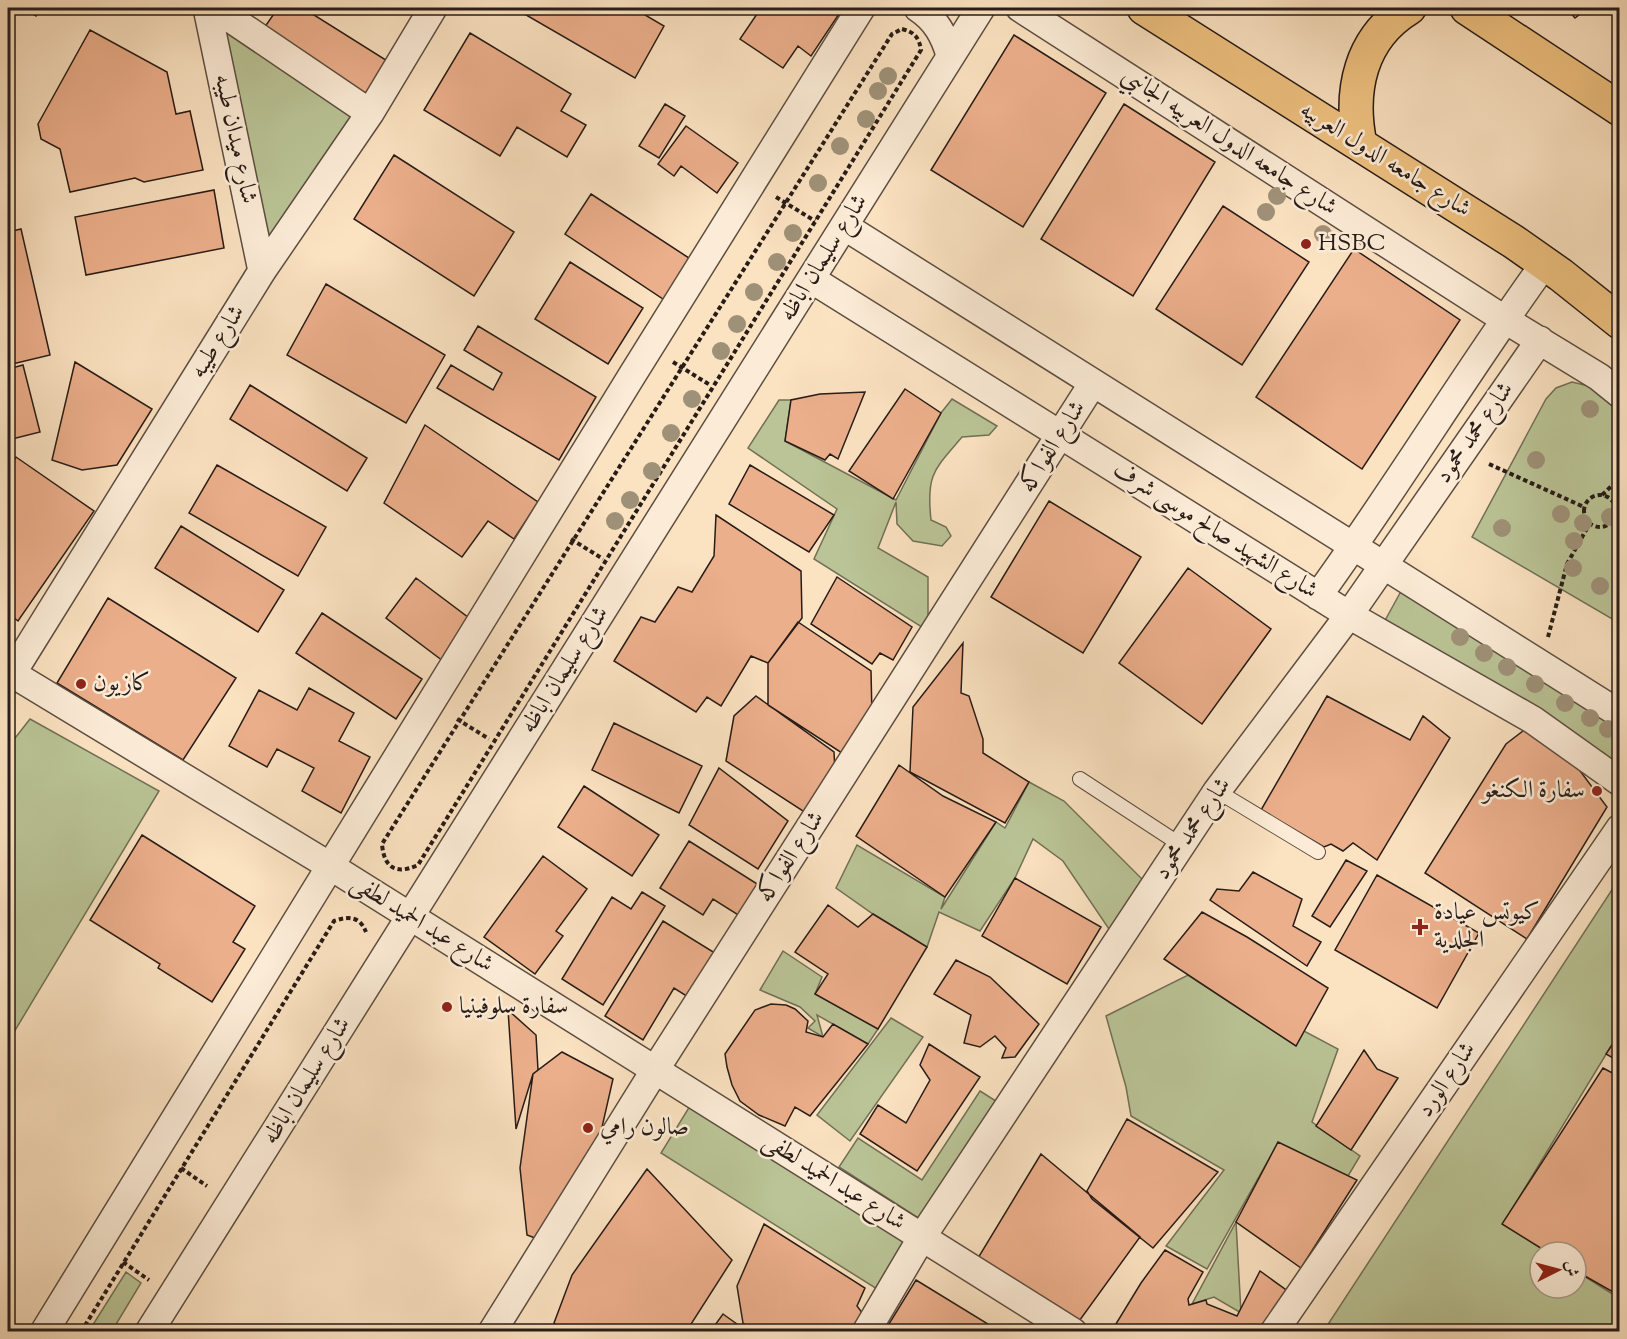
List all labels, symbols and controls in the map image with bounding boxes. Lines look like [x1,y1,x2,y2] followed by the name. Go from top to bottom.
[1113,59,1344,227] street label: شارع جامعه الدول العربيه الجانبي
[204,71,265,207] street label: شارع ميدان طيبه
[1292,94,1477,227] street label: شارع جامعه الدول العربيه
[771,188,878,329] street label: شارع سليمان اباظه
[1318,227,1386,261] place label: HSBC
[1299,237,1313,251] marker: HSBC
[182,299,255,386] street label: شارع طيبه
[1427,375,1523,491] street label: شارع محمد محمود
[1011,394,1096,500] street label: شارع الفواكه
[1105,454,1324,609] street label: شارع الشهيد صالح موسى شرف
[512,600,619,741] street label: شارع سليمان اباظه
[93,667,151,701] place label: كازيون
[74,677,88,691] marker: كازيون
[1146,771,1241,888] street label: شارع محمد محمود
[1480,774,1585,808] place label: سفارة الكنغو
[1590,784,1604,798] marker: سفارة الكنغو
[749,805,834,910] street label: شارع الفواكه
[344,866,500,982] street label: شارع عبد الحميد لطفى
[1434,896,1540,958] place label: كيوتس عيادة الجلدية
[1411,918,1429,936] marker: كيوتس عيادة الجلدية
[459,990,568,1024] place label: سفارة سلوفينيا
[440,1000,454,1014] marker: سفارة سلوفينيا
[254,1011,361,1152] street label: شارع سليمان اباظه
[1409,1035,1486,1125] street label: شارع الورد
[600,1111,689,1145] place label: صالون رامي
[581,1121,595,1135] marker: صالون رامي
[756,1124,912,1240] street label: شارع عبد الحميد لطفى
[1528,1240,1588,1300] north arrow
[1558,1260,1583,1278] text: ش

